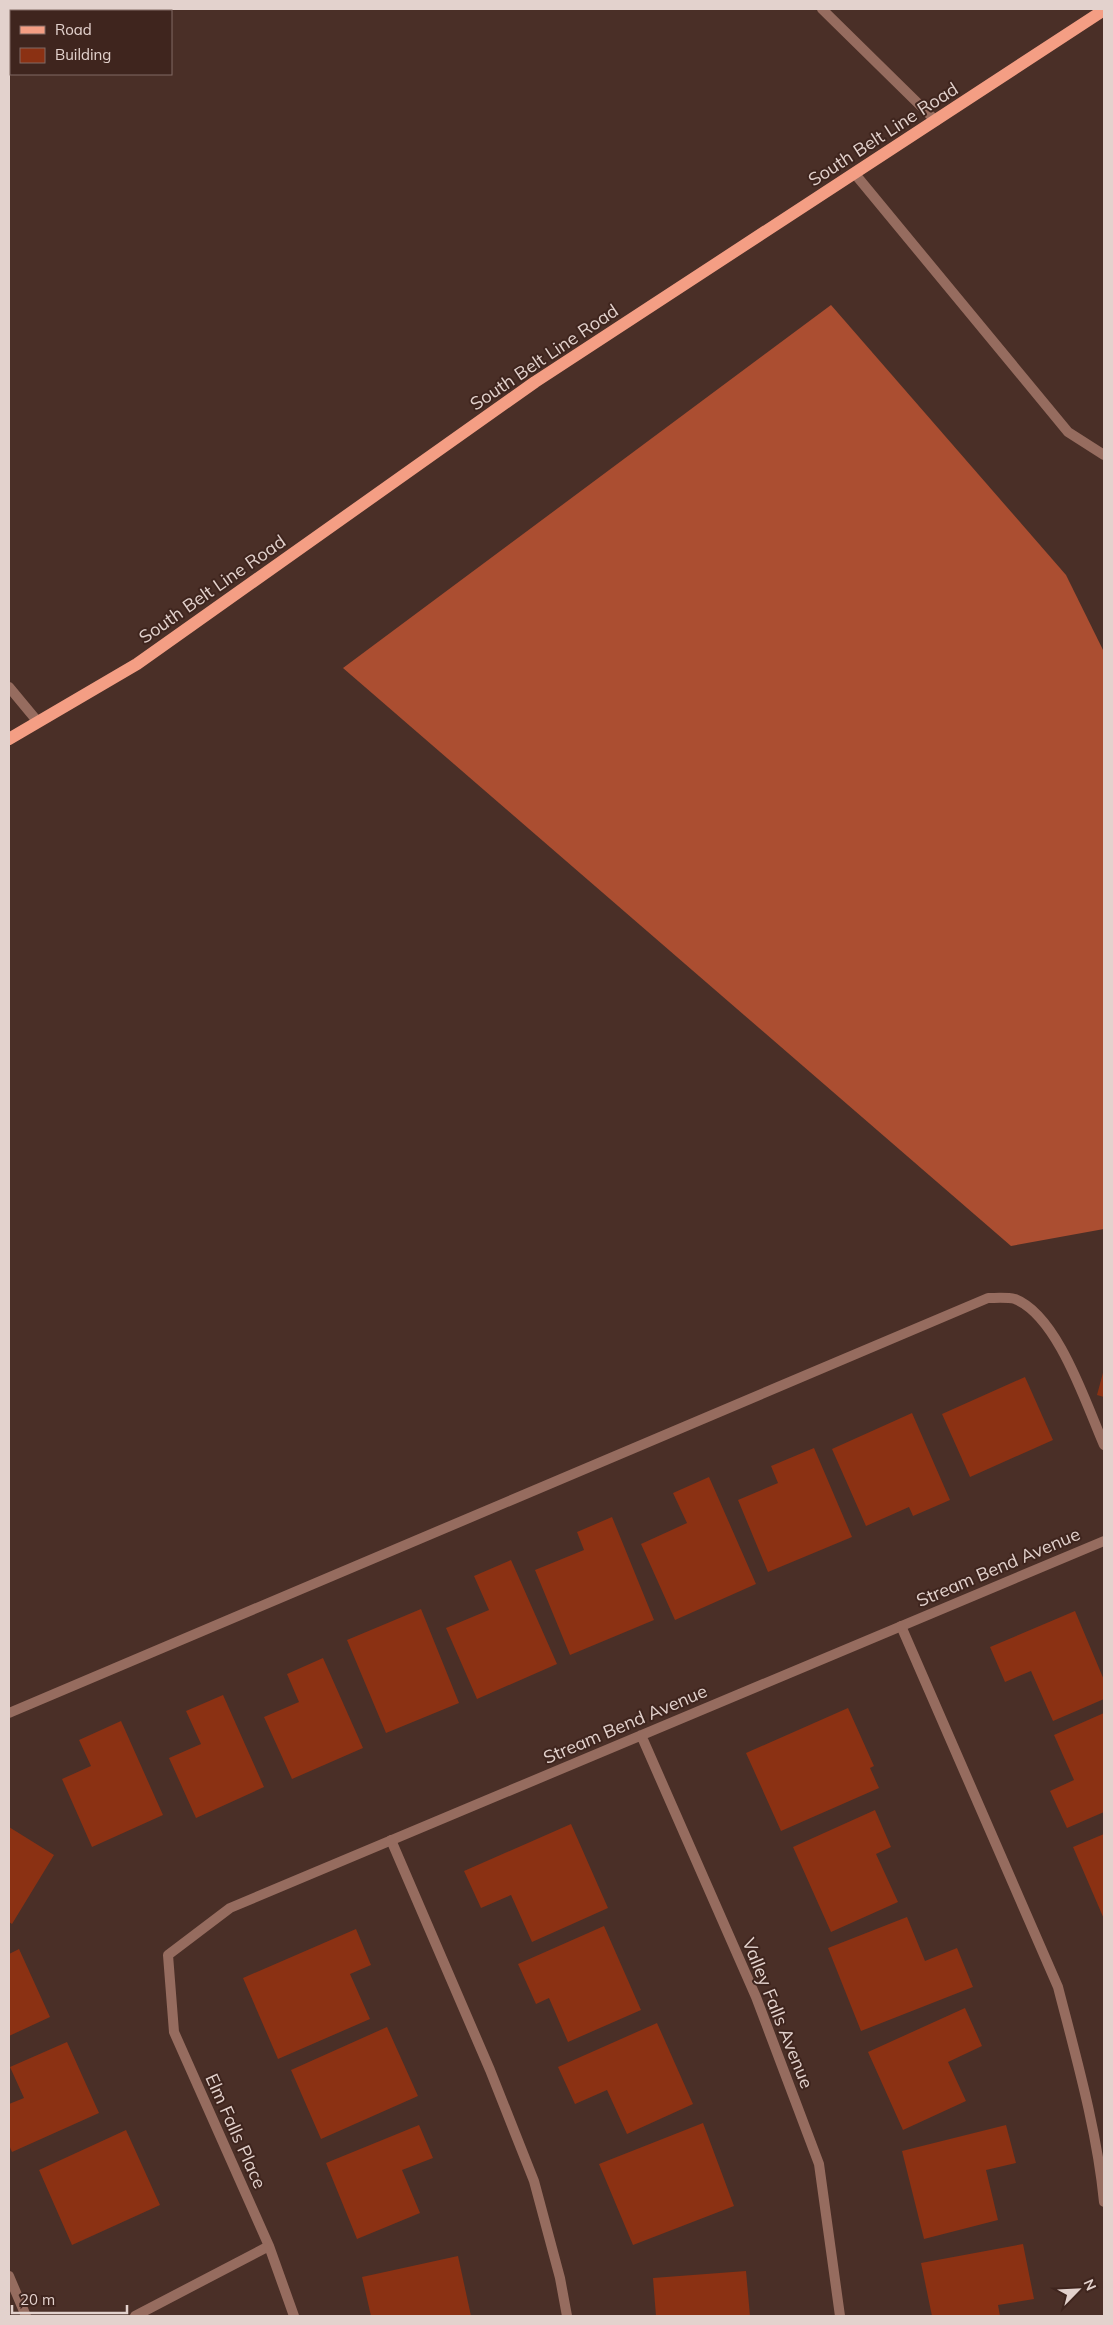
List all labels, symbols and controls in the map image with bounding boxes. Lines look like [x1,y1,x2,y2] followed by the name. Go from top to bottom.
[10,10,172,75] legend
[55,20,92,39] text: Road
[55,45,111,64] text: Building
[804,77,962,191] street label: South Belt Line Road
[465,299,623,415] street label: South Belt Line Road
[134,530,290,648] street label: South Belt Line Road
[913,1522,1083,1612] street label: Stream Bend Avenue
[540,1679,710,1769] street label: Stream Bend Avenue
[737,1934,819,2092] street label: Valley Falls Avenue
[200,2070,272,2192] street label: Elm Falls Place
[1053,2265,1103,2315] north arrow
[1080,2276,1100,2293] text: N
[12,2282,128,2314] scale bar
[20,2290,55,2309] text: 20 m

